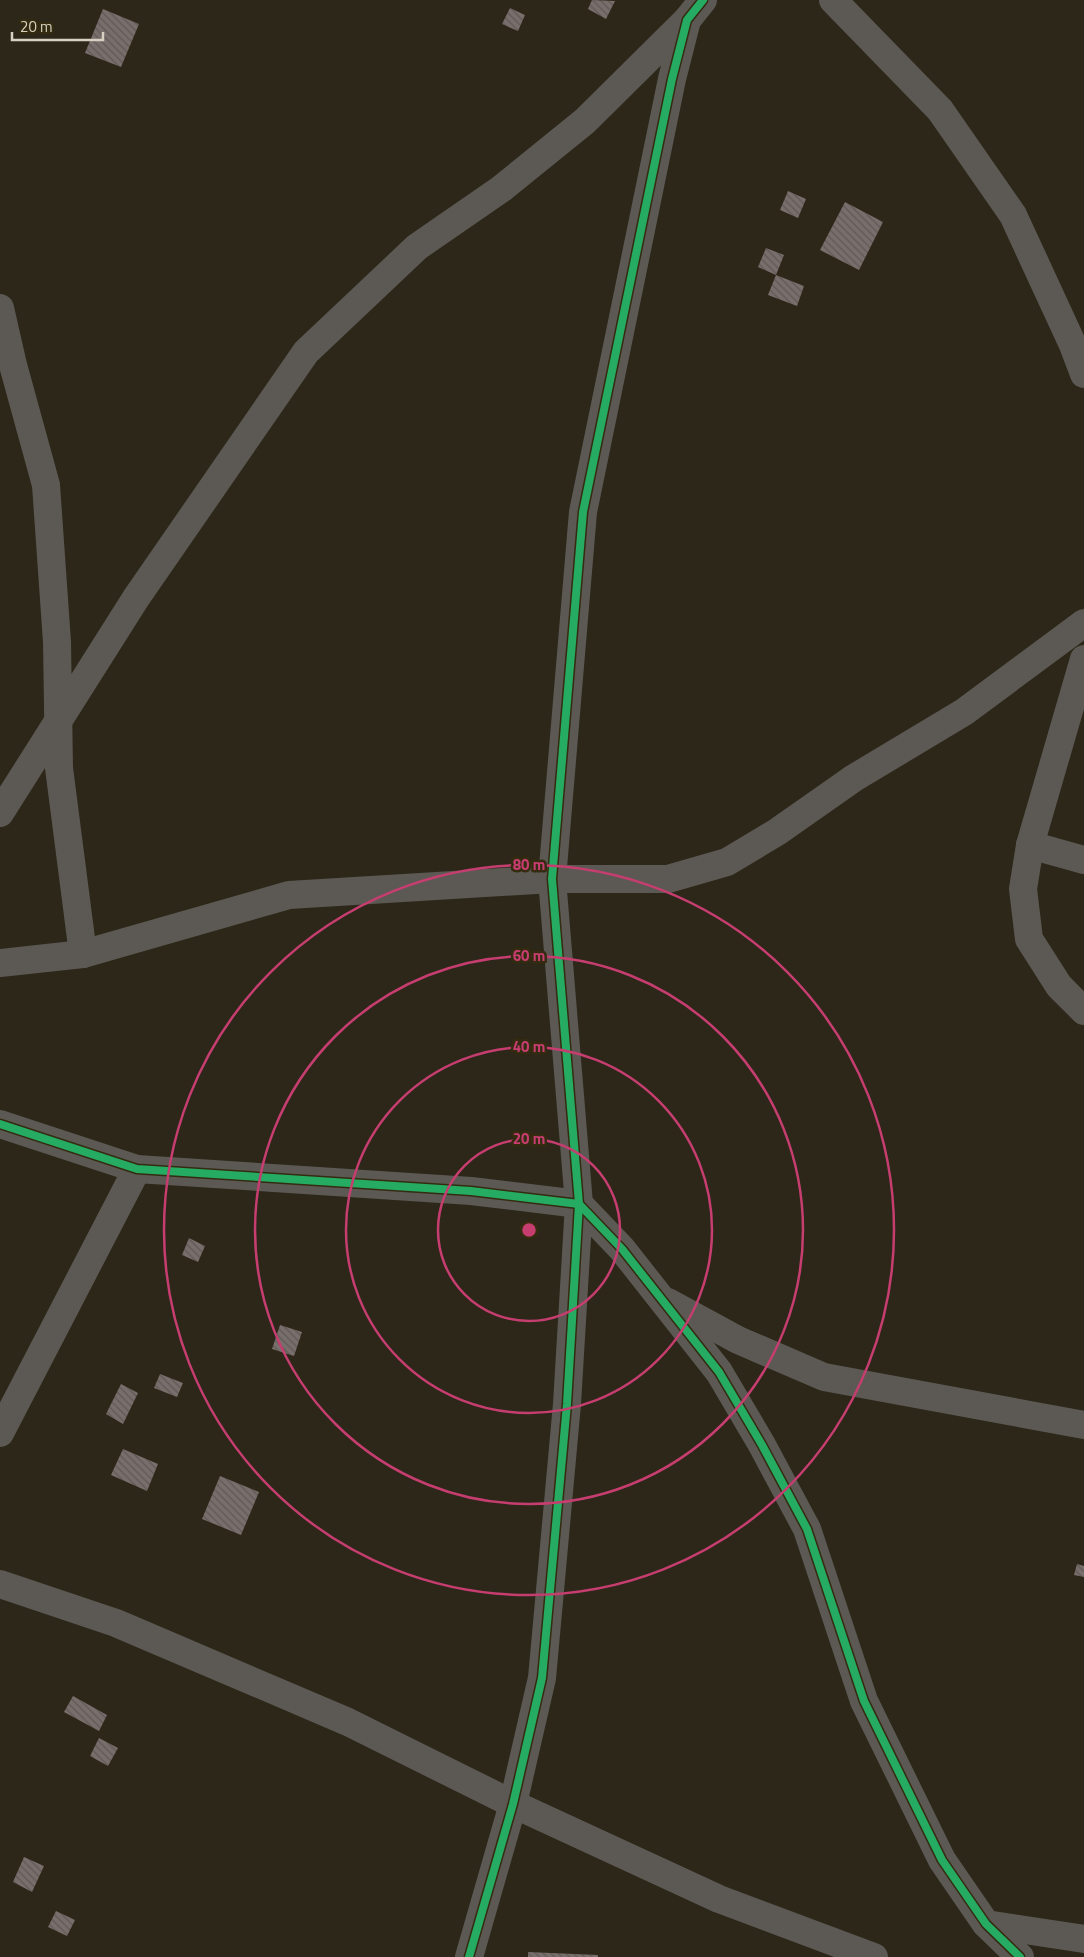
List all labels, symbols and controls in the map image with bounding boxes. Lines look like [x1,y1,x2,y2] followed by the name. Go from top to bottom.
[12,10,104,42] scale bar
[20,15,53,38] text: 20 m
[513,853,545,876] text: 80 m
[513,944,545,967] text: 60 m
[513,1035,545,1058] text: 40 m
[513,1127,545,1150] text: 20 m
[520,1221,538,1239] centre of rings

